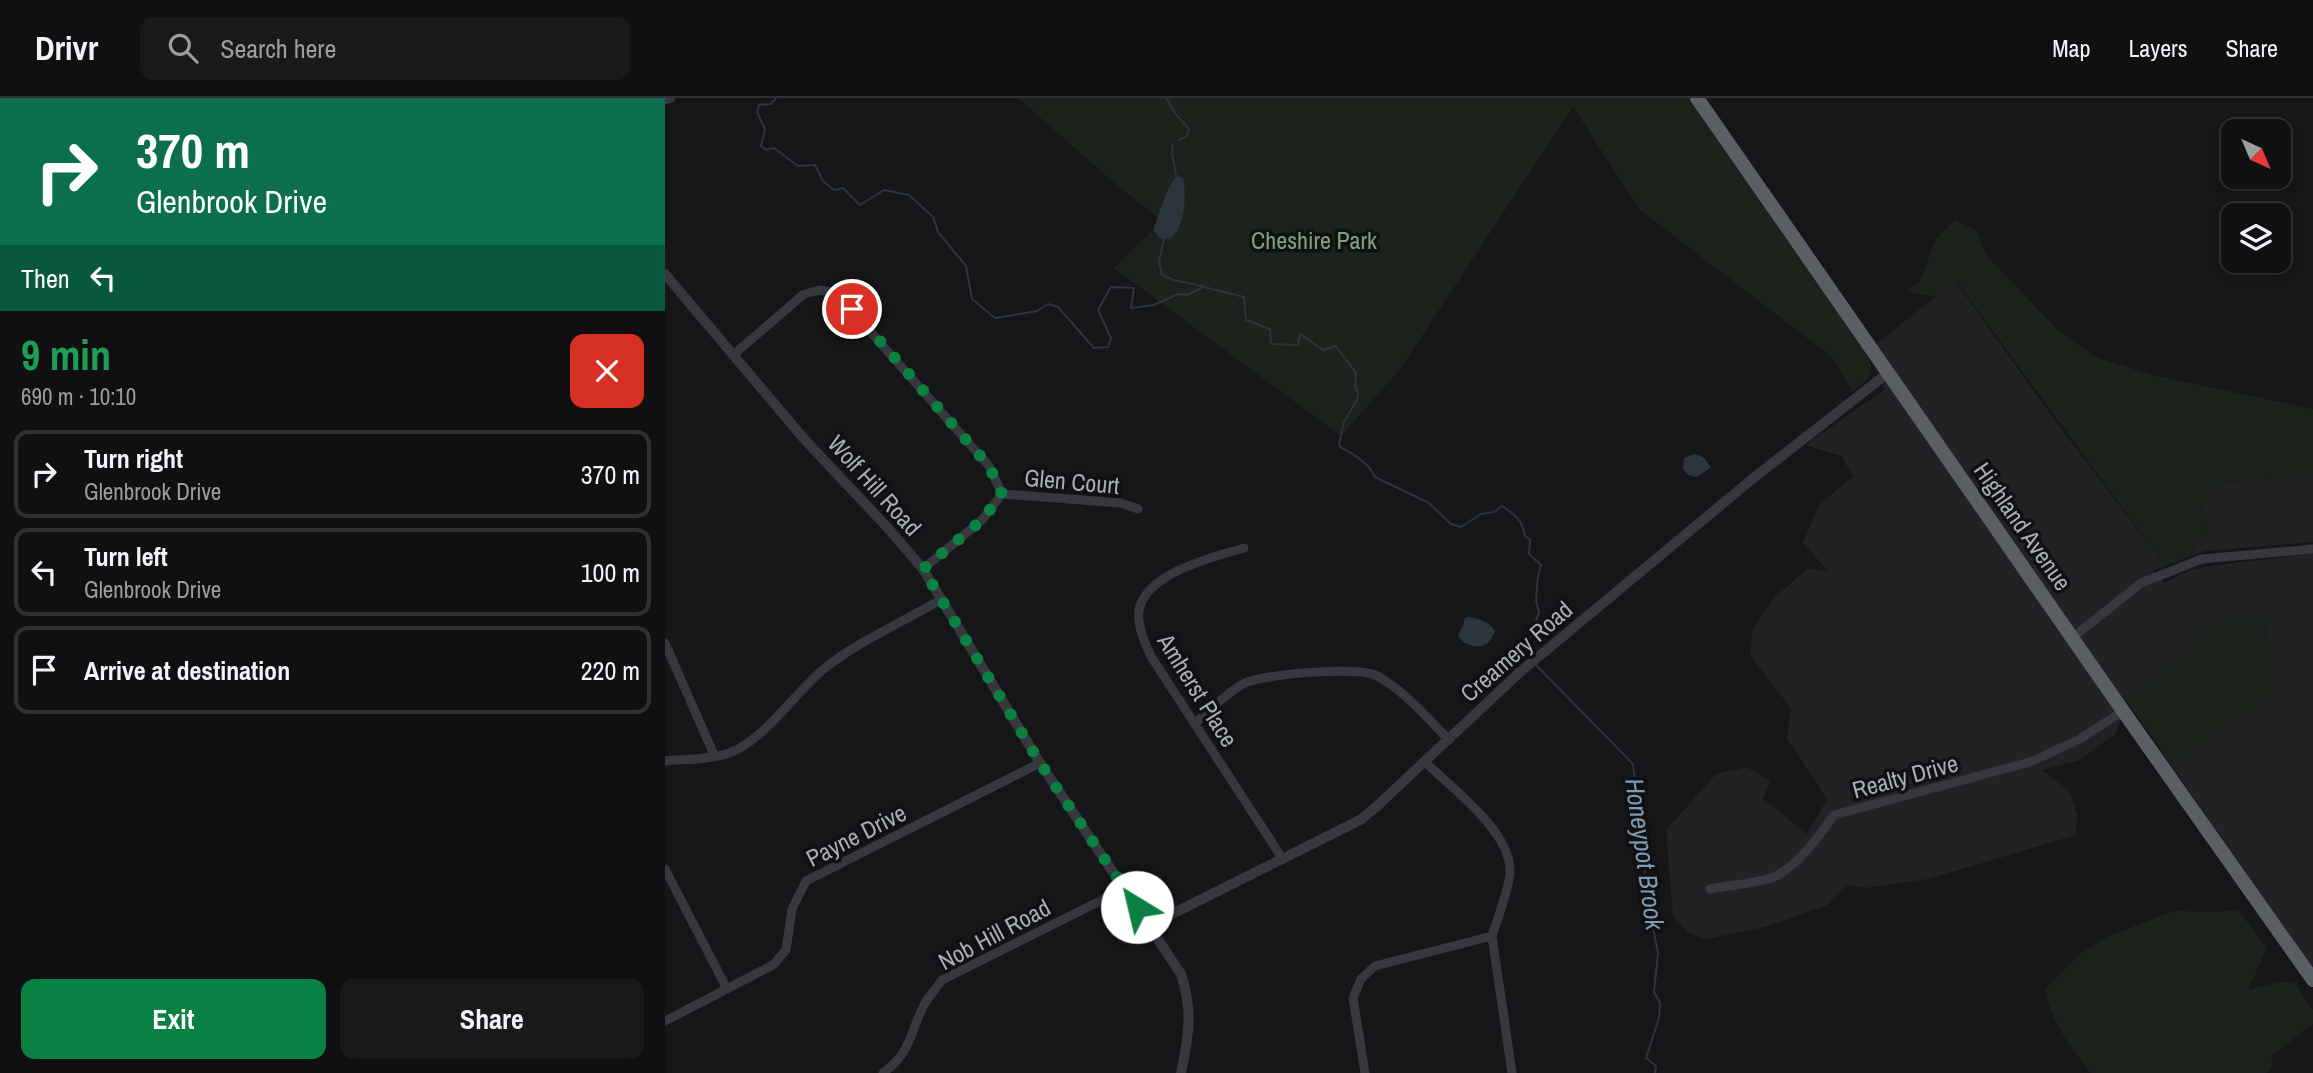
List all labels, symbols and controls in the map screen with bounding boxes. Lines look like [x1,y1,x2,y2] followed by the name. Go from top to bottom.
[140,17,630,80] search box
[35,26,98,70] text: Drivr
[164,29,202,67] icon: search
[220,31,336,66] text: Search here
[2052,32,2090,64] text: Map
[2128,32,2187,64] text: Layers
[2225,32,2278,64] text: Share
[136,117,250,183] text: 370 m
[2221,119,2291,189] north arrow
[2221,119,2291,273] map controls
[21,126,112,217] icon: right
[136,180,327,223] text: Glenbrook Drive
[2221,203,2291,273] button: layers
[1251,224,1377,256] park label: Cheshire Park
[84,259,122,297] icon: left
[21,261,70,296] text: Then
[822,279,882,339] pin
[833,290,871,328] icon: arrive
[21,327,111,383] text: 9 min
[570,334,644,408] button: close
[21,381,136,412] text: 690 m · 10:10
[821,428,929,542] street label: Wolf Hill Road
[84,441,183,476] text: Turn right
[25,455,63,493] icon: right
[1967,456,2079,596] street label: Highland Avenue
[581,457,640,492] text: 370 m
[1023,461,1121,501] street label: Glen Court
[84,476,221,507] text: Glenbrook Drive
[84,539,168,574] text: Turn left
[25,553,63,591] icon: left
[581,555,640,590] text: 100 m
[84,574,221,605] text: Glenbrook Drive
[1453,593,1579,709] street label: Creamery Road
[1150,626,1245,753] street label: Amherst Place
[25,651,63,689] icon: arrive
[84,653,290,688] text: Arrive at destination
[581,653,640,688] text: 220 m
[1849,747,1961,805] street label: Realty Drive
[1617,776,1673,933] water label: Honeypot Brook
[800,796,912,874] street label: Payne Drive
[1100,870,1174,944] position arrow
[932,891,1056,977] street label: Nob Hill Road
[21,979,326,1059] button: Exit
[340,979,644,1059] button: Share

